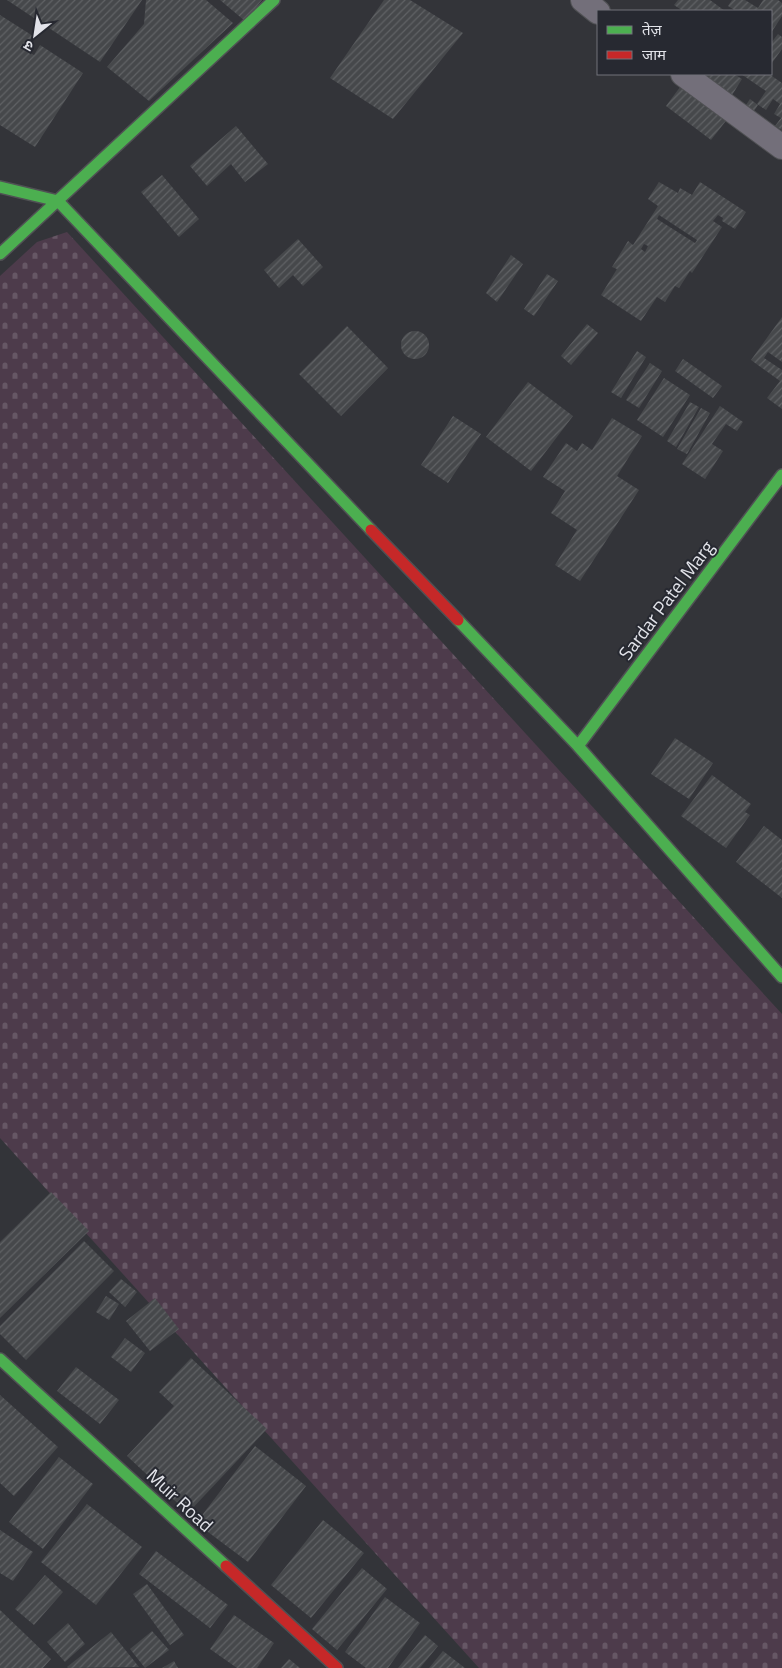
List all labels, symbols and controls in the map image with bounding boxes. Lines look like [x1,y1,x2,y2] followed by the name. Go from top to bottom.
[10,10,60,60] north arrow
[597,10,772,75] legend
[642,18,663,41] text: तेज़
[19,35,37,58] text: उ
[642,43,667,66] text: जाम
[611,533,721,666] street label: Sardar Patel Marg
[140,1461,220,1538] street label: Muir Road

